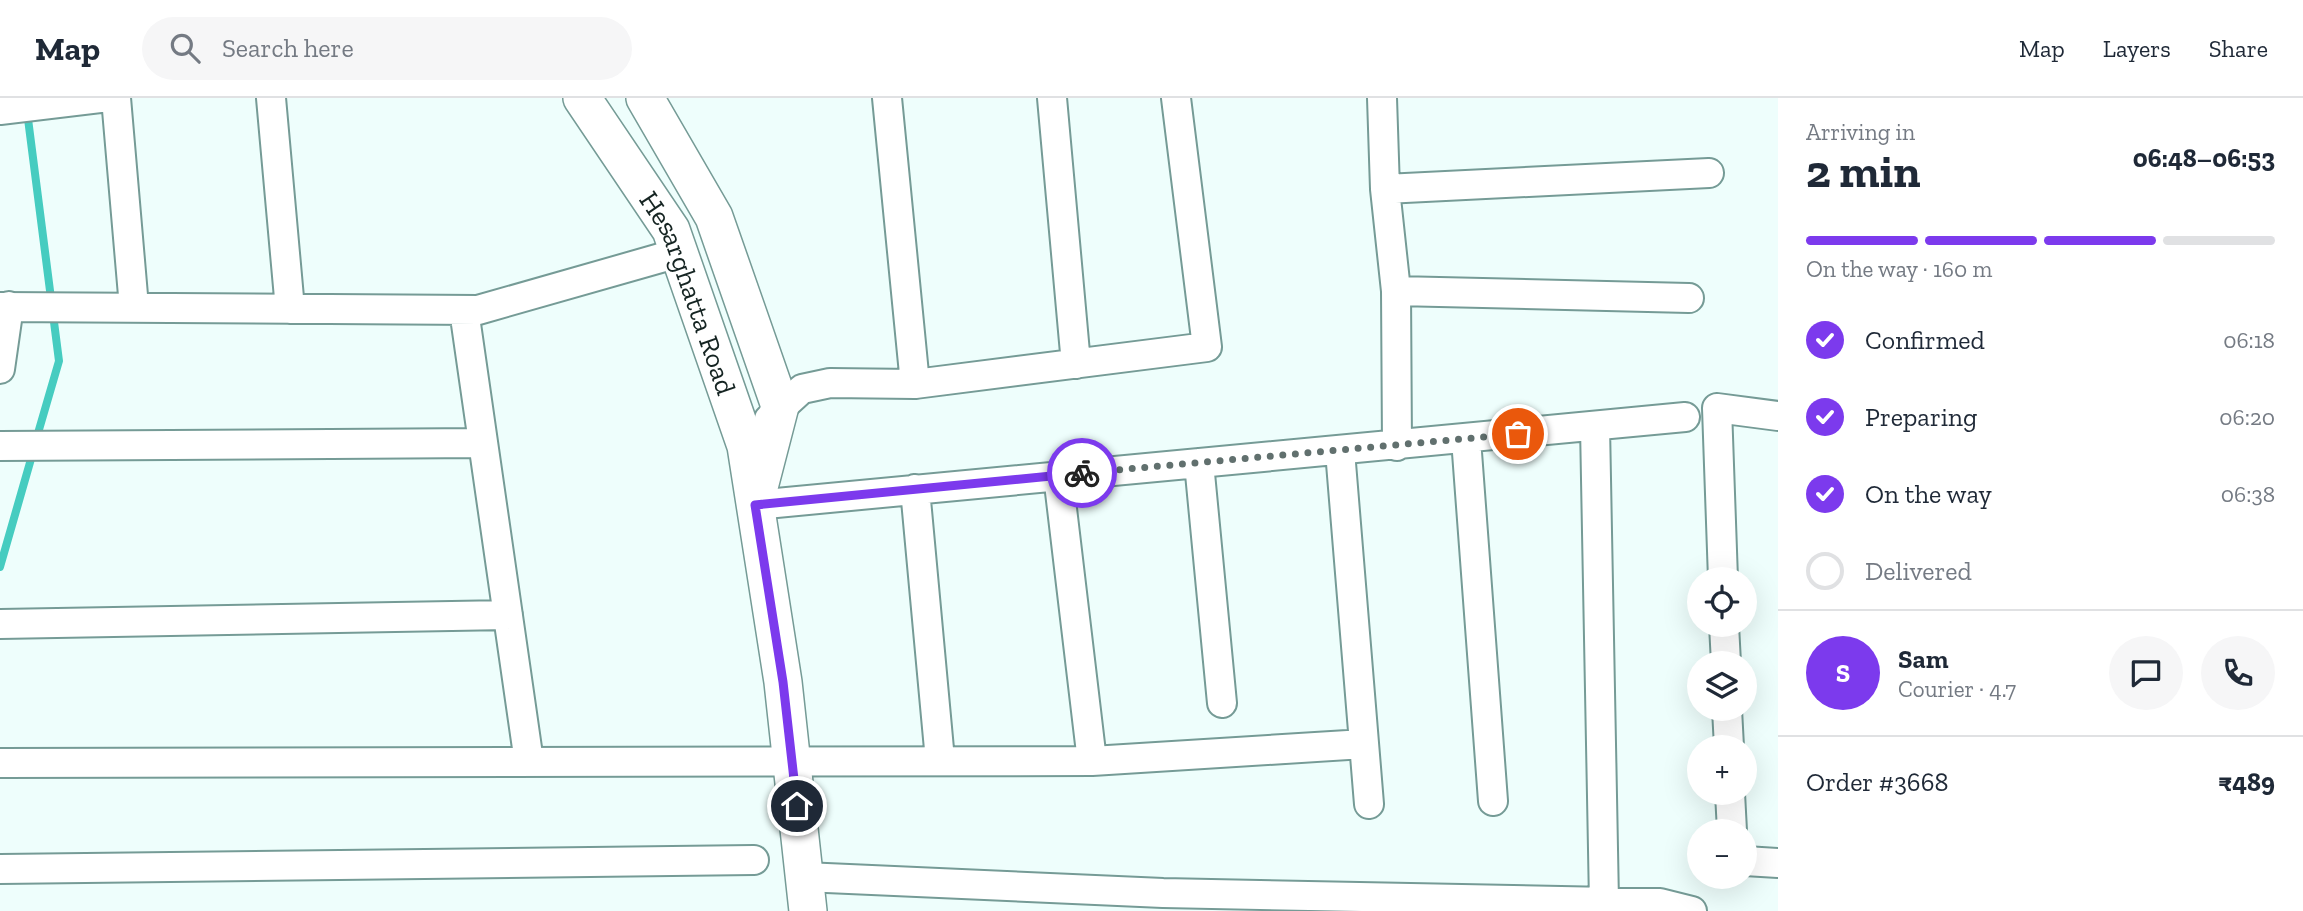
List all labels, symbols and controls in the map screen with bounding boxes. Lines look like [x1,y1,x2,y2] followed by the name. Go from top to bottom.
[142,17,632,80] search box
[35,29,100,68] text: Map
[166,29,204,67] icon: search
[222,32,354,64] text: Search here
[2019,34,2065,63] text: Map
[2103,34,2171,63] text: Layers
[2209,34,2268,63] text: Share
[1806,118,1915,146] text: Arriving in
[2133,142,2275,174] text: 06:48–06:53
[1806,144,1921,199] text: 2 min
[633,185,743,399] street label: Hesarghatta Road
[1806,255,1992,283] text: On the way · 160 m
[1806,321,1844,359] icon: check
[1865,324,1985,356] text: Confirmed
[2223,326,2275,354] text: 06:18
[1806,398,1844,436] icon: check
[1865,401,1977,433] text: Preparing
[2219,403,2275,431] text: 06:20
[1488,404,1548,464] pin
[1499,415,1537,453] icon: bag
[1047,438,1117,508] courier
[1063,454,1101,492] icon: bike
[1806,475,1844,513] icon: check
[1865,478,1992,510] text: On the way
[2221,480,2275,508] text: 06:38
[1865,555,1972,587] text: Delivered
[1687,567,1757,889] map controls
[1687,567,1757,637] button: locate
[2109,636,2183,710] button: chat
[2201,636,2275,710] button: phone
[1898,643,1948,675] text: Sam
[1687,651,1757,721] button: layers
[1836,657,1850,689] text: S
[1898,675,2016,703] text: Courier · 4.7
[1687,735,1757,805] button: +
[1806,766,1948,798] text: Order #3668
[2218,766,2275,798] text: ₹489
[767,776,827,836] pin
[778,787,816,825] icon: home
[1687,819,1757,889] button: −

